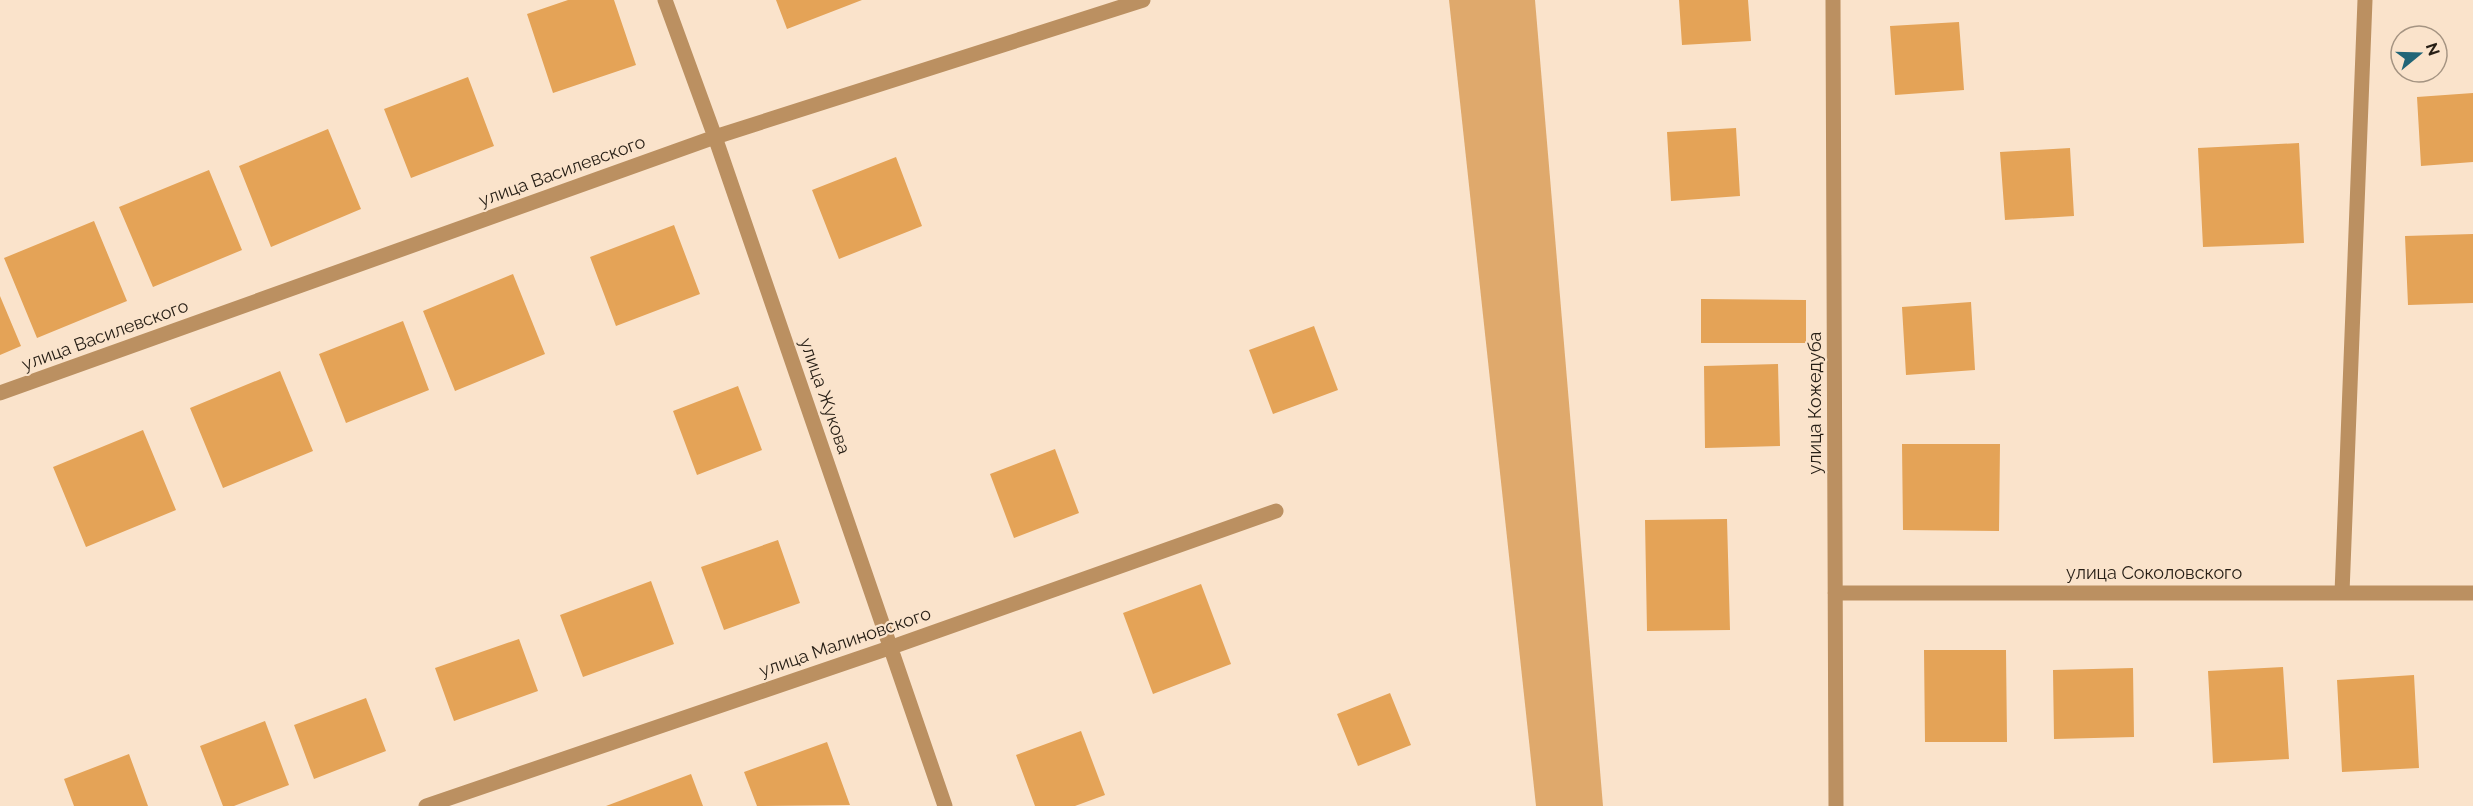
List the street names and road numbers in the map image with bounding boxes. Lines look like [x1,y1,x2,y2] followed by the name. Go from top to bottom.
[476,131,648,210] street label: улица Василевского
[19,295,191,374] street label: улица Василевского
[1804,332,1825,474] street label: улица Кожедуба
[796,335,855,457] street label: улица Жукова
[2066,562,2242,583] street label: улица Соколовского
[756,602,934,681] street label: улица Малиновского

